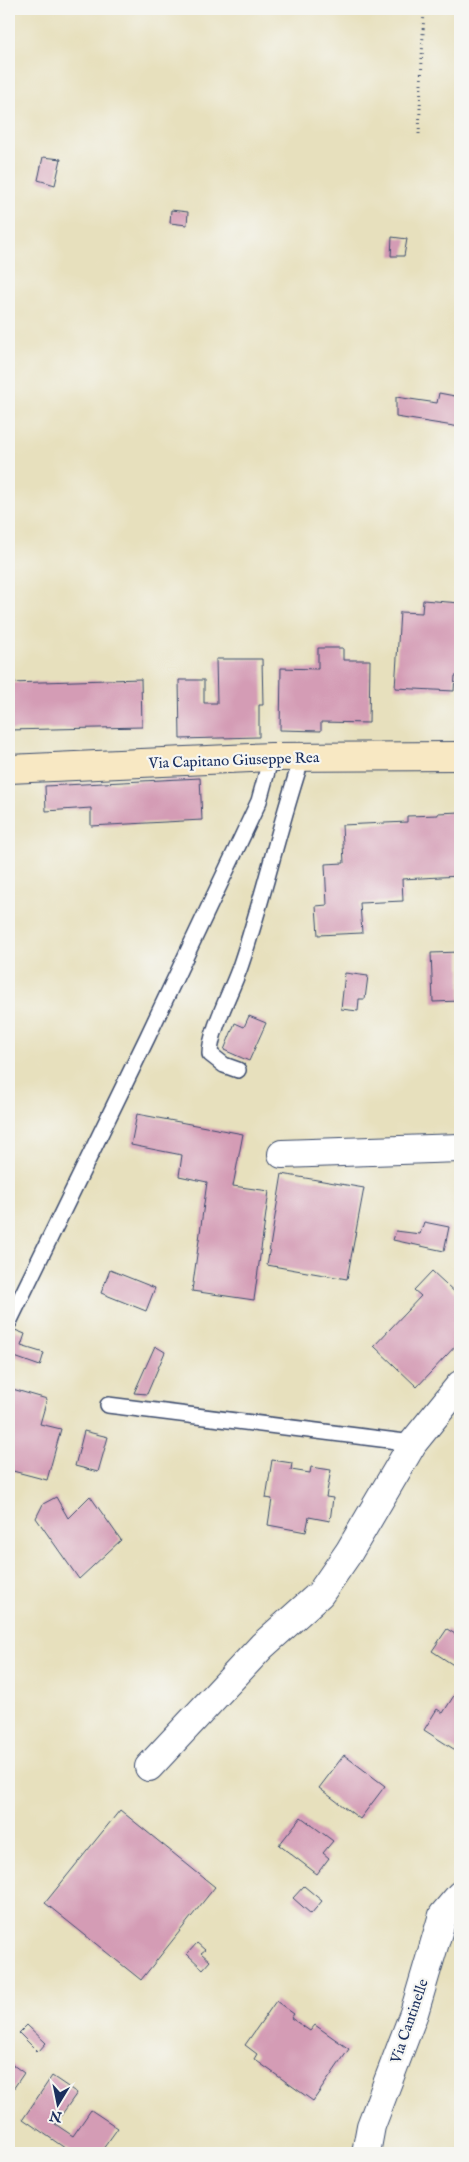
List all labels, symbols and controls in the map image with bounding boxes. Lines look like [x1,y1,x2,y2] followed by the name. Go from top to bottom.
[147,748,320,773] street label: Via Capitano Giuseppe Rea
[386,1976,433,2067] street label: Via Cantinelle
[32,2080,82,2130] north arrow
[48,2106,64,2126] text: N

